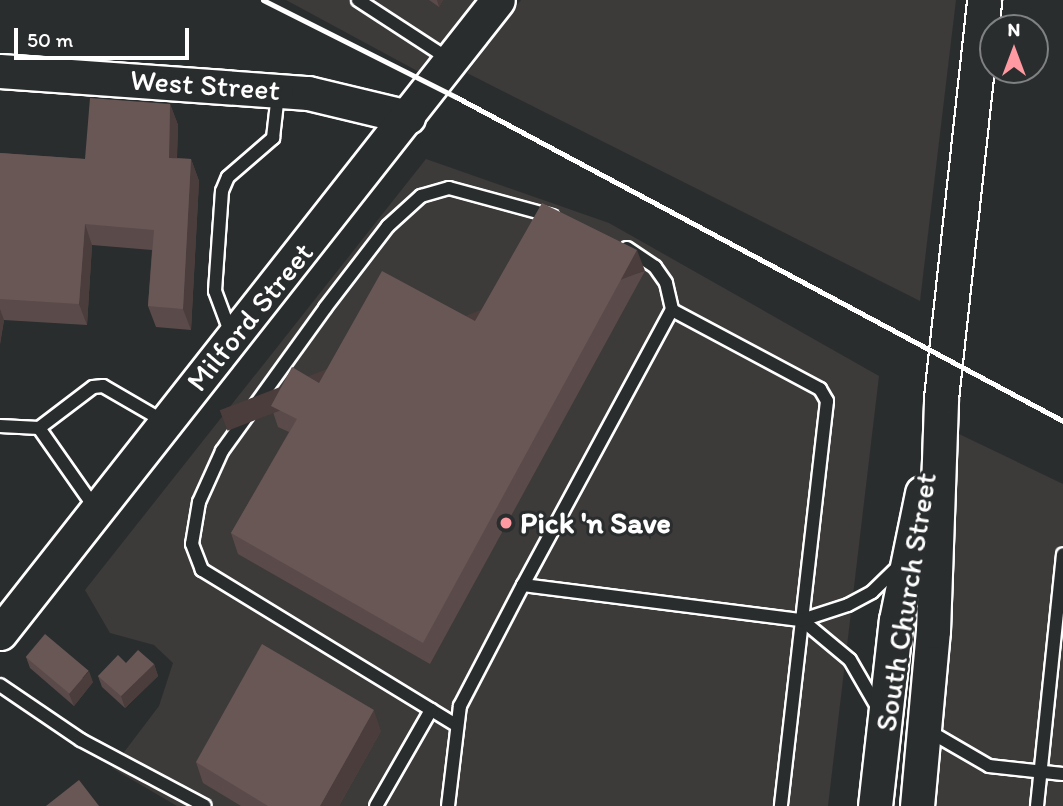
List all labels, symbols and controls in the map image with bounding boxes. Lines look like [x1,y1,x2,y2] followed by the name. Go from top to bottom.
[18,14,192,58] scale bar
[979,14,1049,84] north arrow
[1008,18,1020,41] text: N
[27,27,73,52] text: 50 m
[129,62,281,108] street label: West Street
[179,235,321,399] street label: Milford Street
[868,470,944,734] street label: South Church Street
[520,505,671,541] place label: Pick 'n Save
[498,515,514,531] marker: Pick 'n Save

